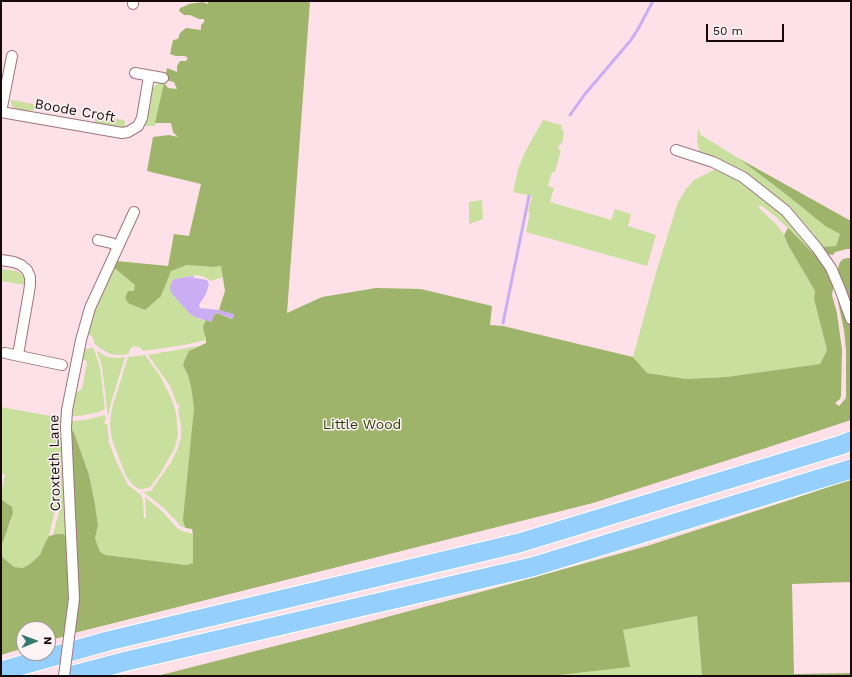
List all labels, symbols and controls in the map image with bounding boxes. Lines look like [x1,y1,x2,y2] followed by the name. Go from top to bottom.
[708,16,786,42] scale bar
[713,24,743,38] text: 50 m
[33,96,117,126] street label: Boode Croft
[46,414,64,512] street label: Croxteth Lane
[323,417,401,433] park label: Little Wood
[16,621,56,661] north arrow
[41,637,54,645] text: N

